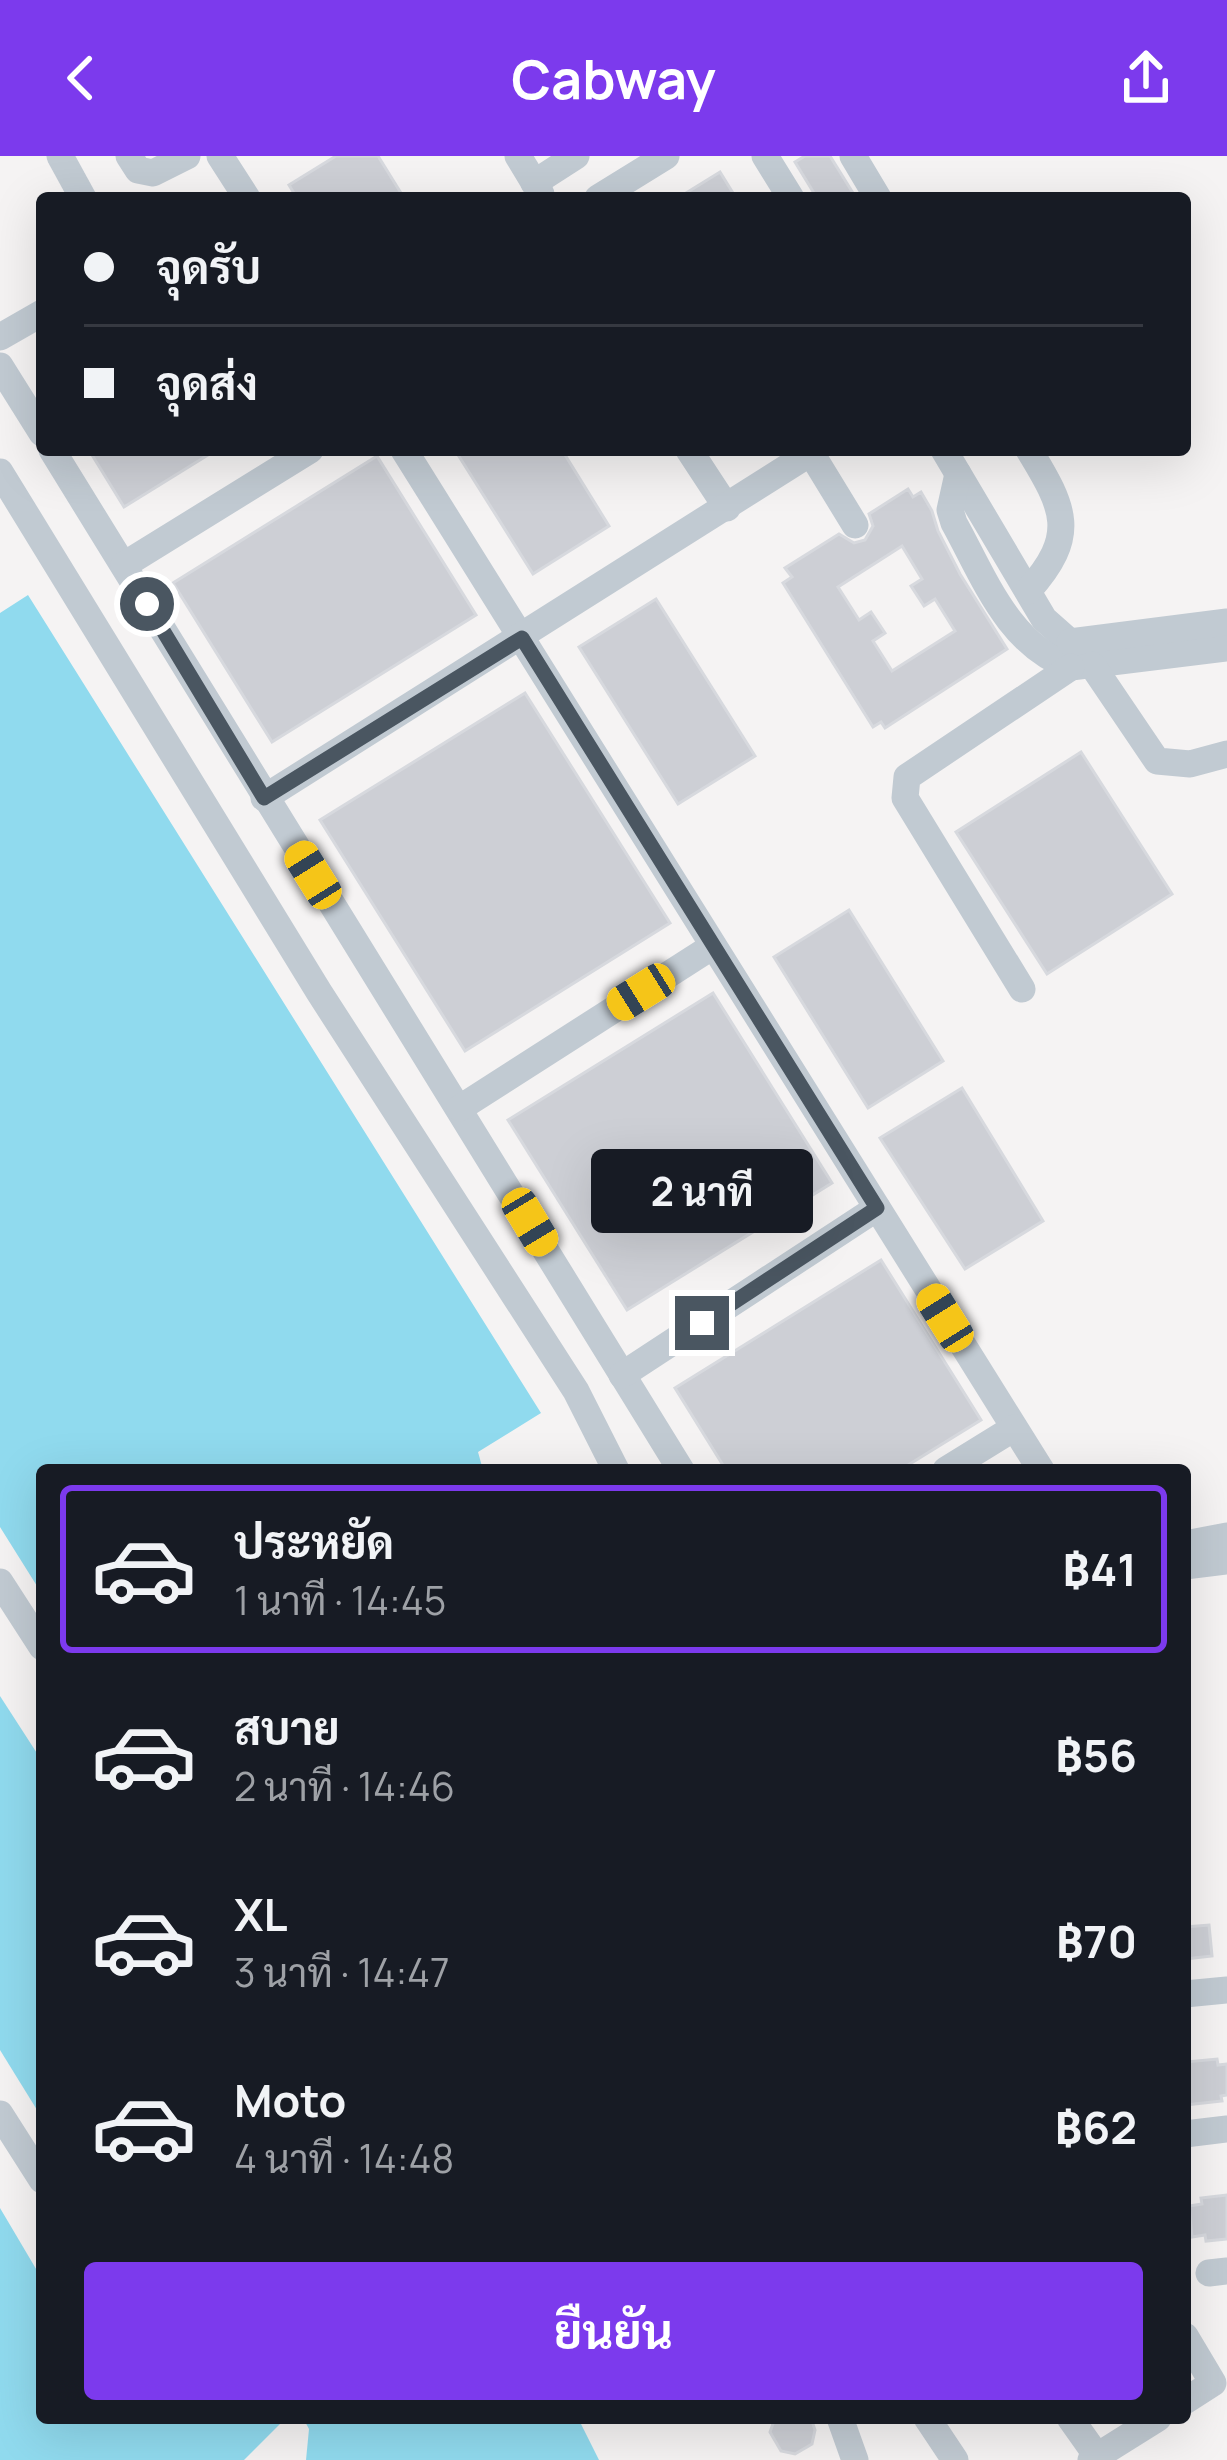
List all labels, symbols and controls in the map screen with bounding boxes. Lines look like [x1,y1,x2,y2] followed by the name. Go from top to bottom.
[511,41,716,115] text: Cabway
[48,45,114,111] icon: back
[1113,45,1179,111] icon: share
[156,236,261,298] text: จุดรับ
[156,352,258,414] text: จุดส่ง
[120,577,174,631] route start
[279,835,347,915] car
[601,958,681,1026] car
[591,1149,813,1233] callout: 2 นาที
[651,1164,753,1218] text: 2 นาที
[496,1182,564,1262] car
[911,1278,979,1358] car
[675,1296,729,1350] route end
[234,1511,394,1573] text: ประหยัด
[90,1515,198,1623] icon: car
[1063,1538,1137,1600] text: ฿41
[234,1573,446,1627] text: 1 นาที · 14:45
[234,1697,340,1759] text: สบาย
[90,1701,198,1809] icon: car
[1056,1724,1137,1786] text: ฿56
[234,1759,455,1813] text: 2 นาที · 14:46
[234,1883,288,1945] text: XL
[90,1887,198,1995] icon: car
[1056,1910,1137,1972] text: ฿70
[234,1945,450,1999] text: 3 นาที · 14:47
[234,2069,346,2131] text: Moto
[90,2073,198,2181] icon: car
[1055,2096,1137,2158] text: ฿62
[234,2131,454,2185] text: 4 นาที · 14:48
[84,2262,1143,2400] button: ยืนยัน

